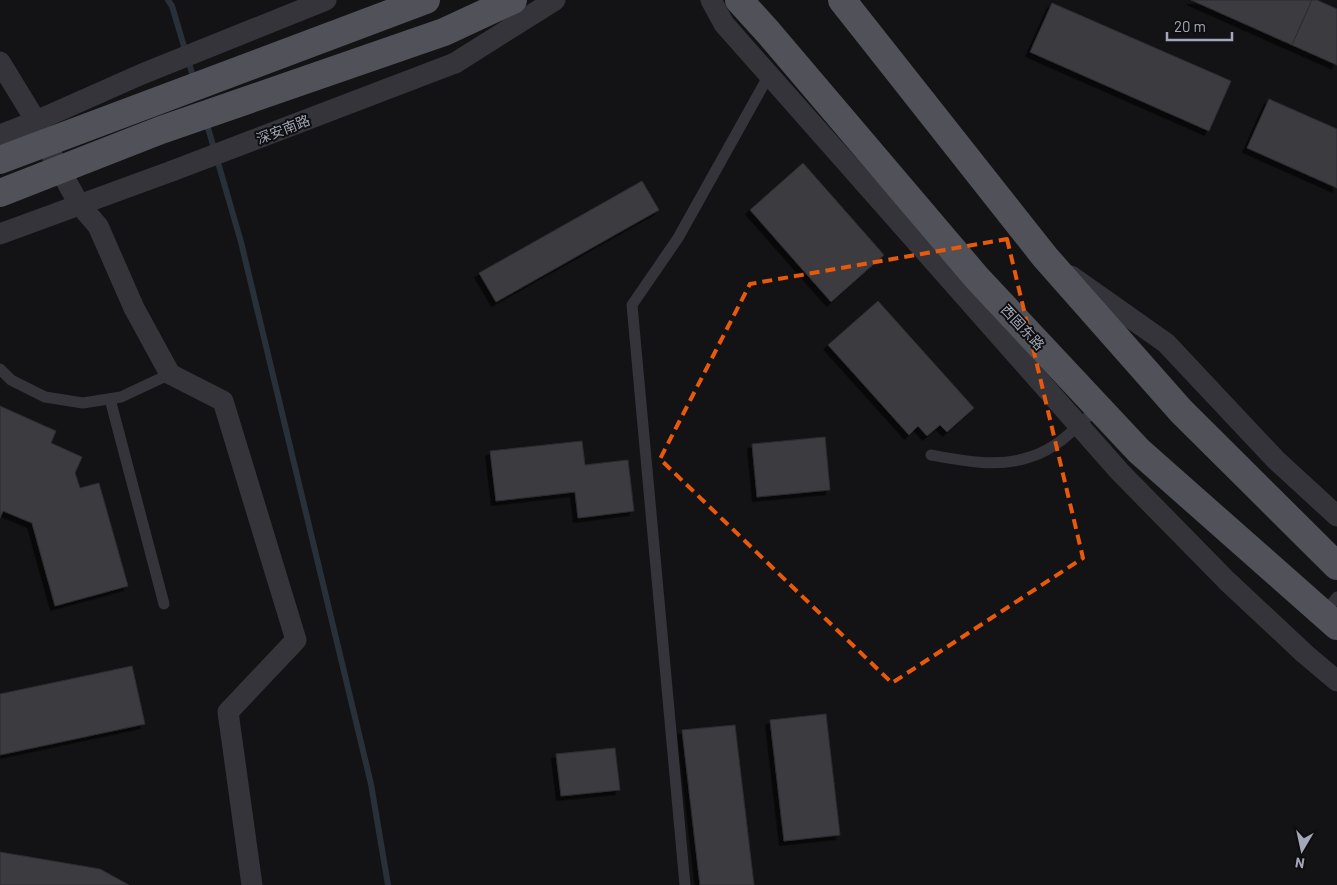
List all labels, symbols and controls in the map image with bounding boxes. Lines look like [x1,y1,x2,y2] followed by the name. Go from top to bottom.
[1167,10,1232,42] scale bar
[1174,17,1206,35] text: 20 m
[254,111,312,147] street label: 深安南路
[998,301,1048,353] street label: 西固东路
[1277,825,1327,875] north arrow
[1294,854,1306,872] text: N

